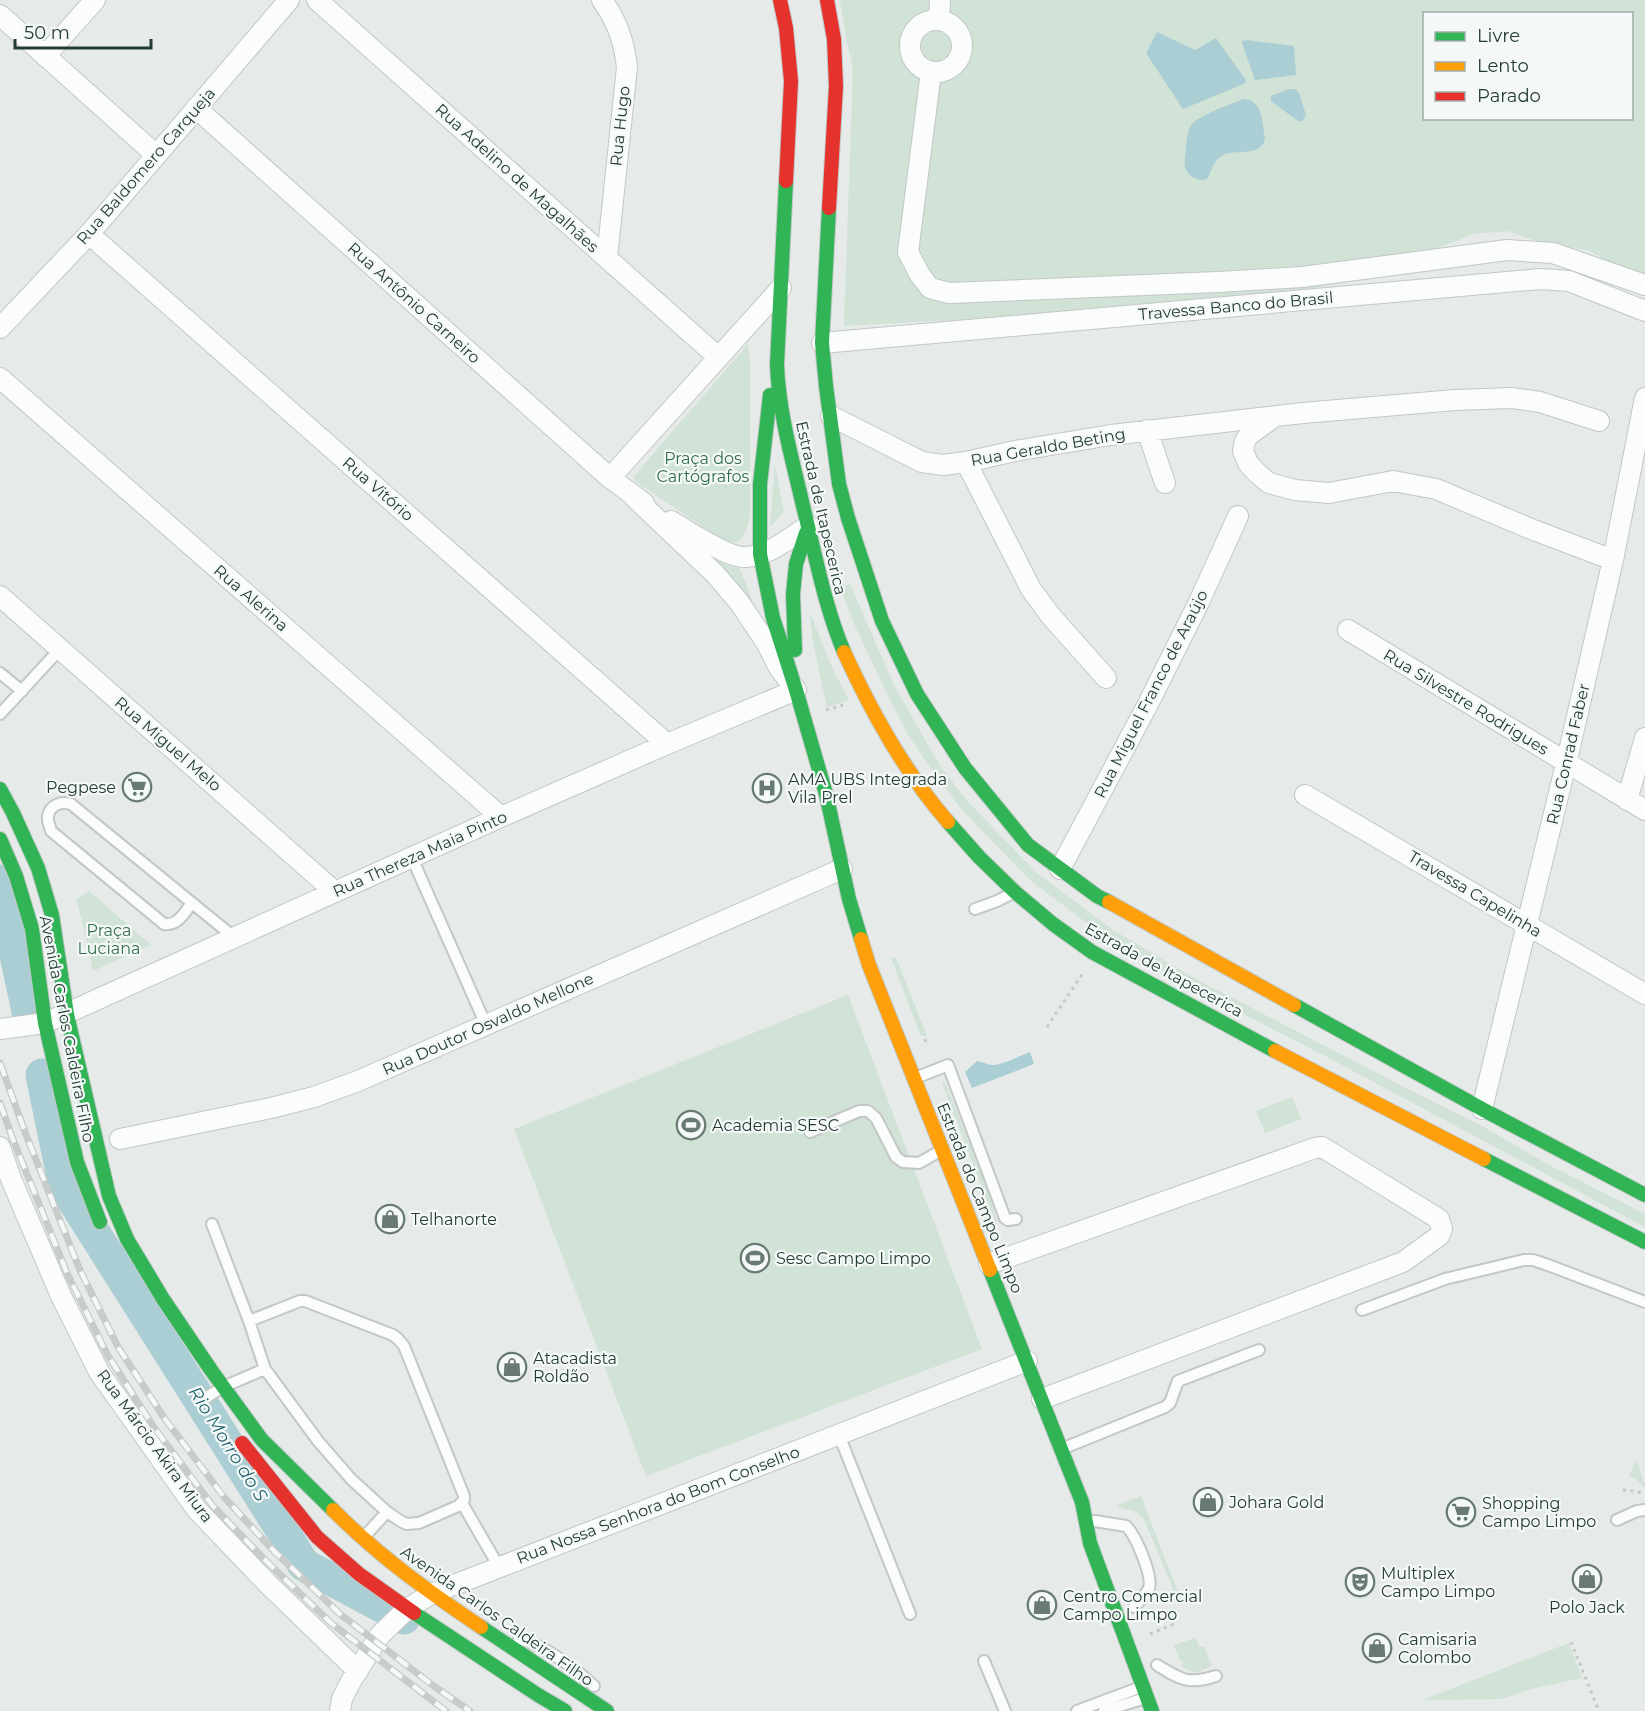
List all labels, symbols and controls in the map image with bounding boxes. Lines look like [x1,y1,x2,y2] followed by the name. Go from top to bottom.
[15,12,152,50] scale bar
[1423,12,1633,120] legend
[24,22,70,44] text: 50 m
[1477,25,1520,47] text: Livre
[1477,55,1529,77] text: Lento
[73,84,219,248] street label: Rua Baldomero Carqueja
[606,85,634,167] street label: Rua Hugo
[1477,85,1541,107] text: Parado
[431,100,603,257] street label: Rua Adelino de Magalhães
[344,238,484,368] street label: Rua Antônio Carneiro
[1138,288,1334,324] street label: Travessa Banco do Brasil
[792,419,850,597] street label: Estrada de Itapecerica
[969,424,1127,470] street label: Rua Geraldo Beting
[657,449,750,486] park label: Praça dos Cartógrafos
[339,453,417,525] street label: Rua Vitório
[210,561,292,635] street label: Rua Alerina
[1090,587,1212,801] street label: Rua Miguel Franco de Araújo
[1380,645,1552,759] street label: Rua Silvestre Rodrigues
[1543,682,1593,826] street label: Rua Conrad Faber
[111,693,225,795] street label: Rua Miguel Melo
[788,770,947,807] place label: AMA UBS Integrada Vila Prel
[121,771,153,803] supermarket icon: Pegpese
[751,772,783,804] hospital icon: AMA UBS Integrada Vila Prel
[46,778,116,797] place label: Pegpese
[330,807,510,901] street label: Rua Thereza Maia Pinto
[1405,847,1545,941] street label: Travessa Capelinha
[36,914,98,1144] street label: Avenida Carlos Caldeira Filho
[1082,919,1246,1021] street label: Estrada de Itapecerica
[78,921,140,958] park label: Praça Luciana
[379,969,597,1079] street label: Rua Doutor Osvaldo Mellone
[933,1100,1027,1296] street label: Estrada do Campo Limpo
[675,1109,707,1141] sports icon: Academia SESC
[712,1116,839,1135] place label: Academia SESC
[374,1203,406,1235] shop icon: Telhanorte
[411,1210,497,1229] place label: Telhanorte
[739,1242,771,1274] sports icon: Sesc Campo Limpo
[776,1249,931,1268] place label: Sesc Campo Limpo
[533,1349,617,1386] place label: Atacadista Roldão
[496,1351,528,1383] shop icon: Atacadista Roldão
[93,1366,217,1526] street label: Rua Márcio Akira Miura
[184,1382,273,1506] water label: Rio Morro do S
[514,1442,802,1568] street label: Rua Nossa Senhora do Bom Conselho
[1192,1486,1224,1518] shop icon: Johara Gold
[1228,1493,1324,1512] place label: Johara Gold
[1482,1494,1596,1531] place label: Shopping Campo Limpo
[1445,1496,1477,1528] supermarket icon: Shopping Campo Limpo
[397,1542,597,1690] street label: Avenida Carlos Caldeira Filho
[1571,1563,1603,1595] shop icon: Polo Jack
[1381,1564,1495,1601] place label: Multiplex Campo Limpo
[1344,1566,1376,1598] theatre icon: Multiplex Campo Limpo
[1063,1587,1202,1624] place label: Centro Comercial Campo Limpo
[1026,1589,1058,1621] shop icon: Centro Comercial Campo Limpo
[1549,1598,1625,1617] place label: Polo Jack
[1398,1630,1477,1667] place label: Camisaria Colombo
[1361,1632,1393,1664] shop icon: Camisaria Colombo

